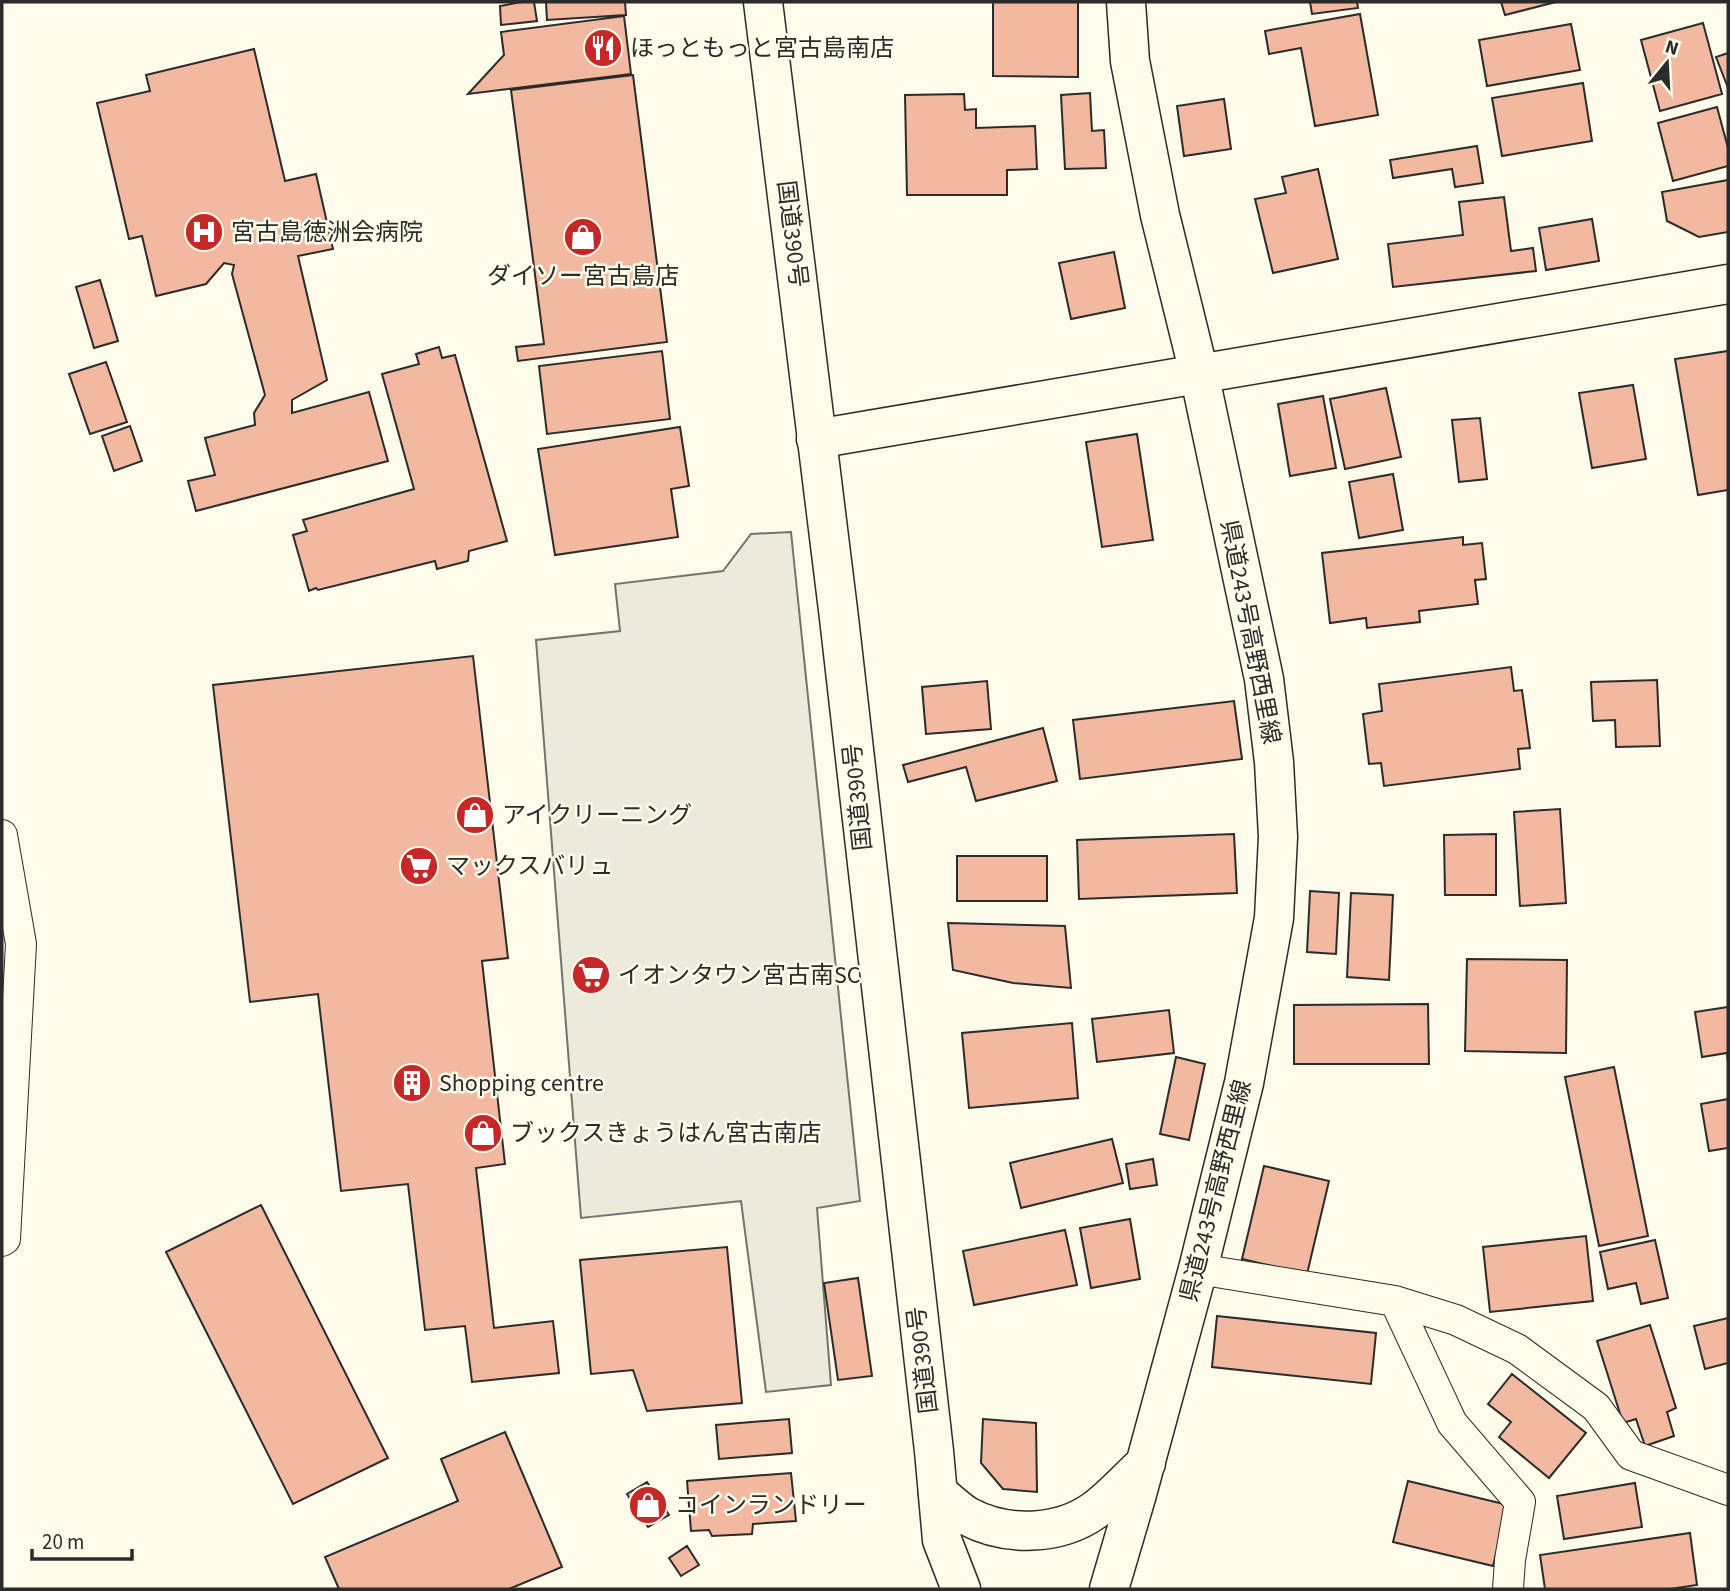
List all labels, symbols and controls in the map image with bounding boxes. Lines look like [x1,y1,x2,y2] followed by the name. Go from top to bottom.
[582,27,624,69] restaurant icon: ほっともっと宮古島南店
[1632,28,1702,98] north arrow
[630,31,894,66] place label: ほっともっと宮古島南店
[1662,33,1682,63] text: N
[768,178,816,290] street label: 国道390号
[183,211,225,253] hospital icon: 宮古島徳洲会病院
[231,215,423,250] place label: 宮古島徳洲会病院
[562,216,604,258] shop icon: ダイソー宮古島店
[487,259,679,294] place label: ダイソー宮古島店
[1211,517,1289,747] street label: 県道243号高野西里線
[835,742,881,852] street label: 国道390号
[454,794,496,836] shop icon: アイクリーニング
[502,798,692,833] place label: アイクリーニング
[398,845,440,887] supermarket icon: マックスバリュ
[446,849,613,884] place label: マックスバリュ
[570,954,612,996] supermarket icon: イオンタウン宮古南SC
[618,958,861,993] place label: イオンタウン宮古南SC
[391,1062,433,1104] building icon: Shopping centre
[439,1066,604,1101] place label: Shopping centre
[1171,1076,1261,1306] street label: 県道243号高野西里線
[462,1112,504,1154] shop icon: ブックスきょうはん宮古南店
[510,1116,821,1151] place label: ブックスきょうはん宮古南店
[899,1304,947,1416] street label: 国道390号
[627,1484,669,1526] shop icon: コインランドリー
[675,1488,867,1523] place label: コインランドリー
[32,1518,131,1562] scale bar
[42,1527,84,1557] text: 20 m

